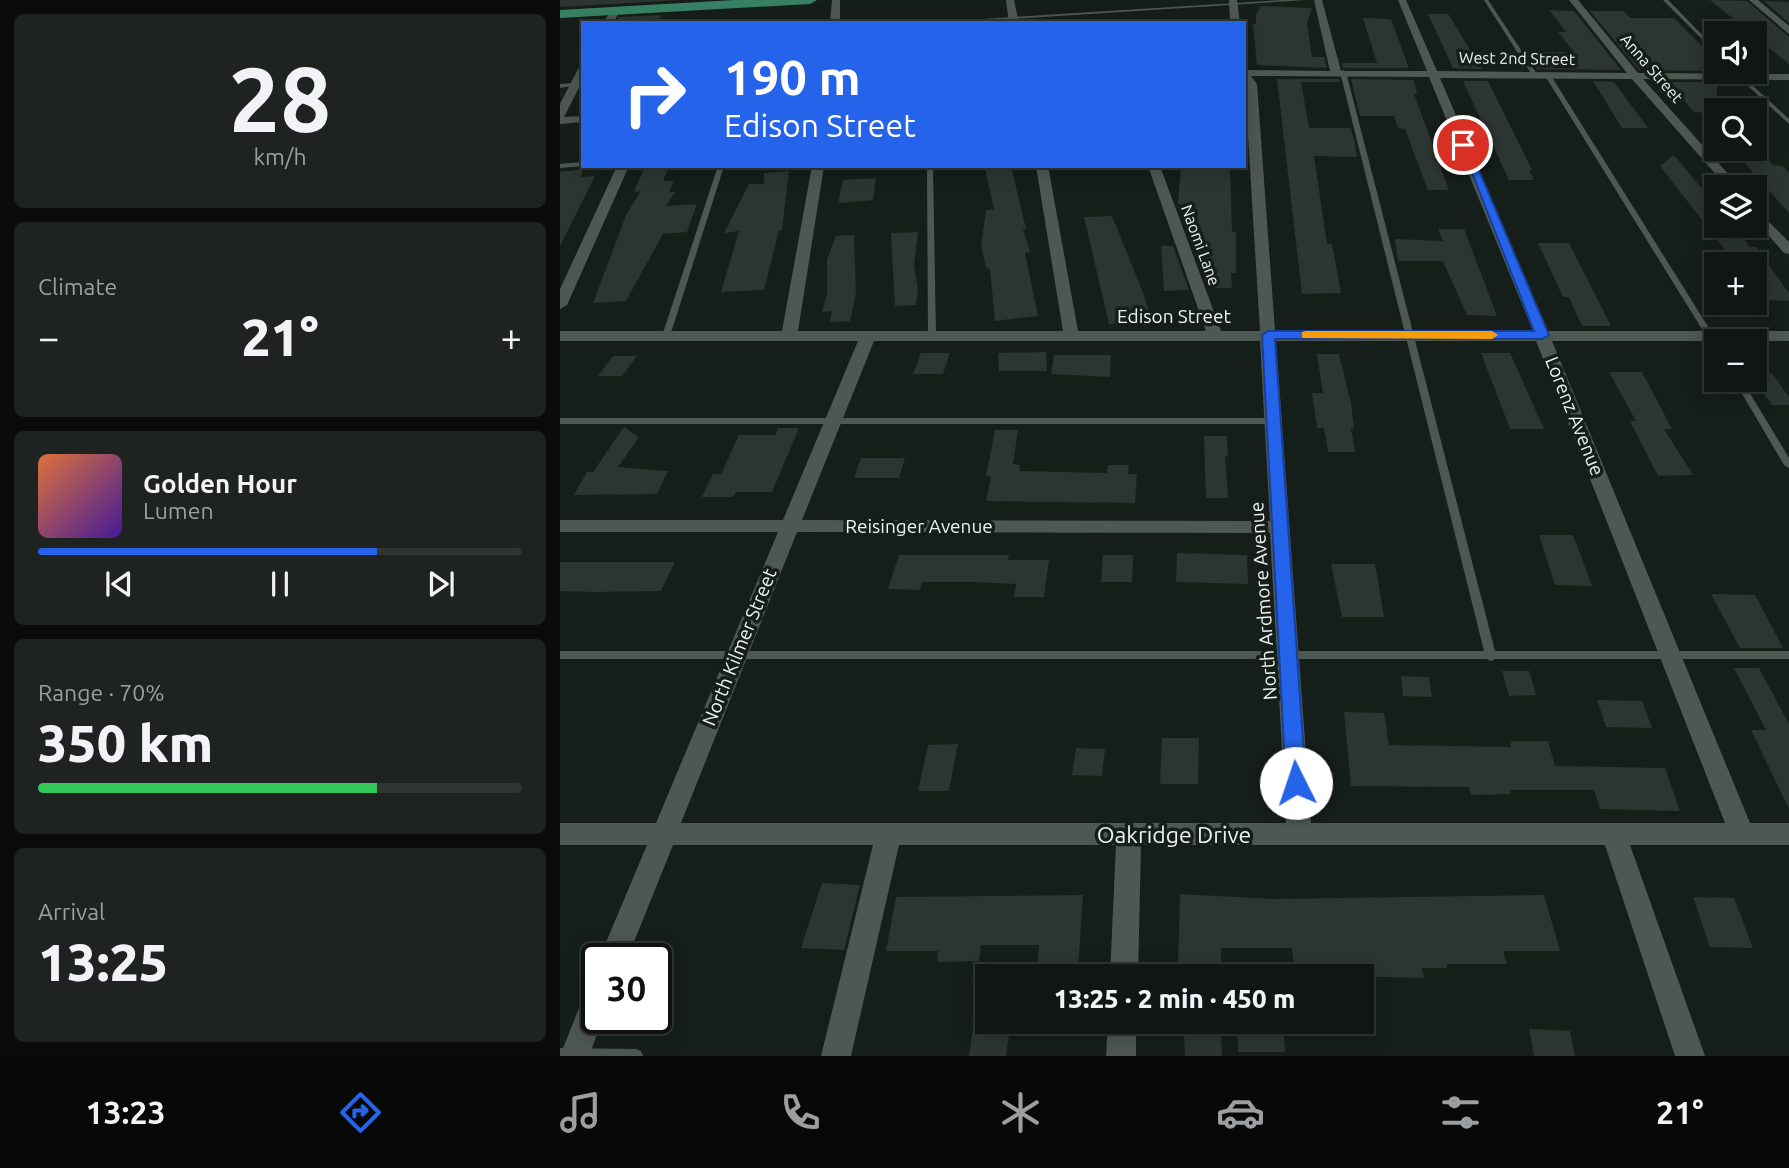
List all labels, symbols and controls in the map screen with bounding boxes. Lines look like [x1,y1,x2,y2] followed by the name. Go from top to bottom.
[1704,21,1767,392] map controls
[1704,21,1767,84] button: sound
[1617,30,1687,107] street label: Anna Street
[229,47,331,149] text: 28
[1459,48,1576,68] street label: West 2nd Street
[609,49,700,140] icon: right
[724,49,861,104] text: 190 m
[1704,98,1767,161] button: search
[724,107,916,143] text: Edison Street
[1433,115,1493,175] pin
[1444,126,1482,164] icon: arrive
[253,144,307,169] text: km/h
[1704,175,1767,238] button: layers
[1178,202,1224,288] street label: Naomi Lane
[1704,252,1767,315] button: +
[38,274,117,299] text: Climate
[1117,305,1231,327] street label: Edison Street
[241,308,319,366] text: 21°
[38,316,59,358] text: −
[501,316,522,358] text: +
[1704,329,1767,392] button: −
[1541,353,1609,479] street label: Lorenz Avenue
[143,469,297,498] text: Golden Hour
[143,498,214,523] text: Lumen
[1245,501,1281,701] street label: North Ardmore Avenue
[845,515,993,537] street label: Reisinger Avenue
[100,565,138,603] icon: previous
[261,565,299,603] icon: pause
[422,565,460,603] icon: next
[697,565,781,729] street label: North Kilmer Street
[38,680,165,705] text: Range · 70%
[38,714,213,772] text: 350 km
[1259,746,1333,820] position arrow
[1097,822,1251,847] street label: Oakridge Drive
[38,899,105,924] text: Arrival
[38,933,168,991] text: 13:25
[581,943,672,1034] speed limit sign: 30
[1054,984,1295,1013] text: 13:25 · 2 min · 450 m
[336,1088,385,1137] icon: directions
[556,1088,605,1137] icon: music
[776,1088,825,1137] icon: phone
[996,1088,1045,1137] icon: climate
[1216,1088,1265,1137] icon: car
[1436,1088,1485,1137] icon: filters
[85,1094,166,1130] text: 13:23
[1656,1094,1704,1130] text: 21°

